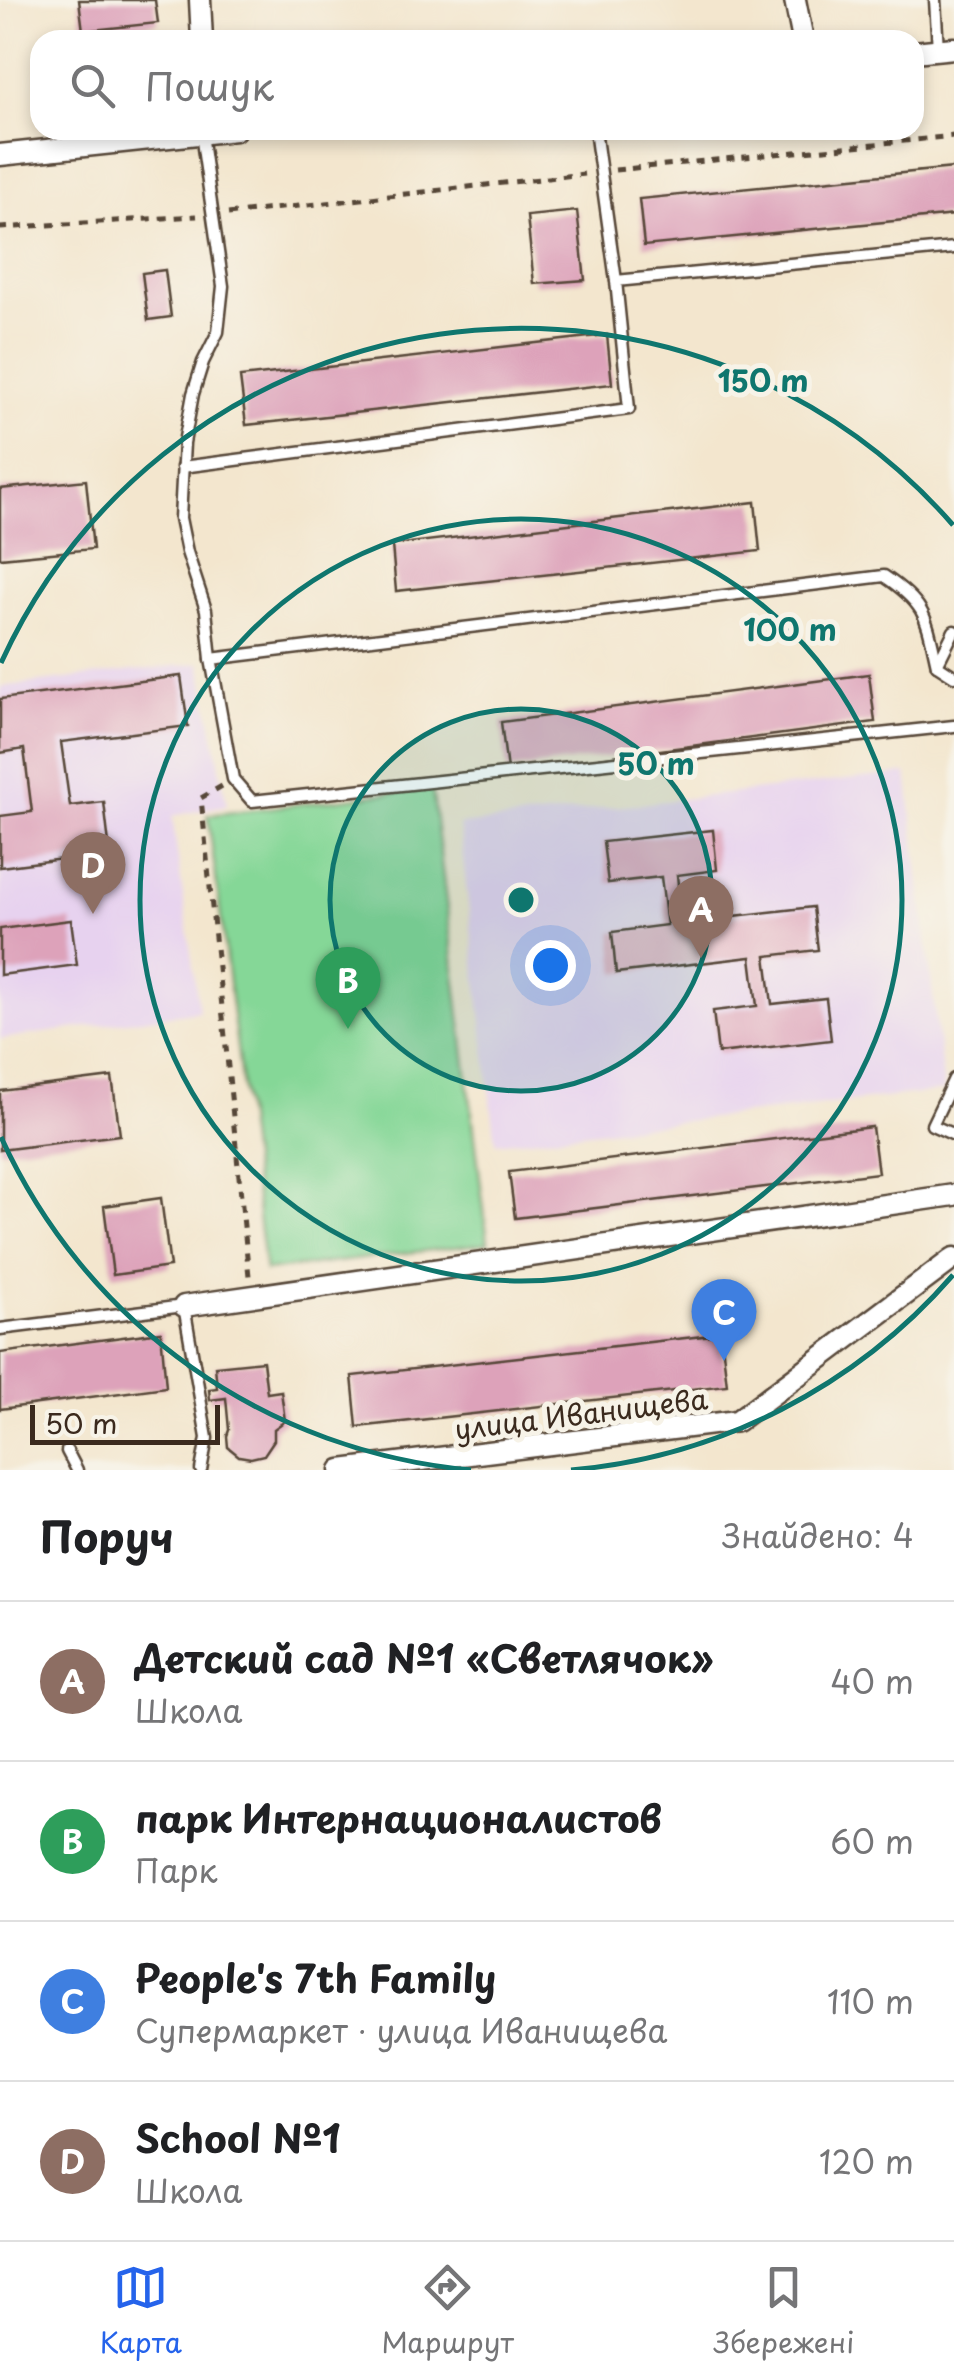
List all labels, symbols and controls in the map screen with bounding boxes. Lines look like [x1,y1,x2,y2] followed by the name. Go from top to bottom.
[30,30,924,140] search box
[145,57,274,114] text: Пошук
[65,58,120,113] icon: search
[718,357,808,402] text: 150 m
[743,606,837,651] text: 100 m
[617,740,695,785] text: 50 m
[61,832,126,914] pin: D
[668,876,734,958] pin: A
[503,882,539,918] centre of rings
[525,940,576,991] your location
[316,946,380,1029] pin: B
[692,1278,756,1361] pin: C
[452,1376,711,1450] street label: улица Иванищева
[30,1400,220,1444] scale bar
[45,1401,118,1444] text: 50 m
[40,1504,174,1567] text: Поруч
[722,1511,914,1559] text: Знайдено: 4
[135,1629,714,1686] text: Детский сад №1 «Светлячок»
[60,1657,85,1705] text: A
[830,1657,914,1705] text: 40 m
[135,1686,242,1734] text: Школа
[135,1789,662,1846] text: парк Интернационалистов
[62,1817,83,1865] text: B
[830,1817,914,1865] text: 60 m
[135,1846,218,1894] text: Парк
[135,1949,496,2006] text: People's 7th Family
[60,1977,85,2025] text: C
[827,1977,914,2025] text: 110 m
[135,2006,667,2054] text: Супермаркет · улица Иванищева
[135,2109,340,2166] text: School №1
[60,2137,85,2185] text: D
[819,2137,914,2185] text: 120 m
[135,2166,242,2214] text: Школа
[100,2260,182,2363] tab: Карта
[381,2260,514,2363] tab: Маршрут
[713,2260,854,2363] tab: Збережені

